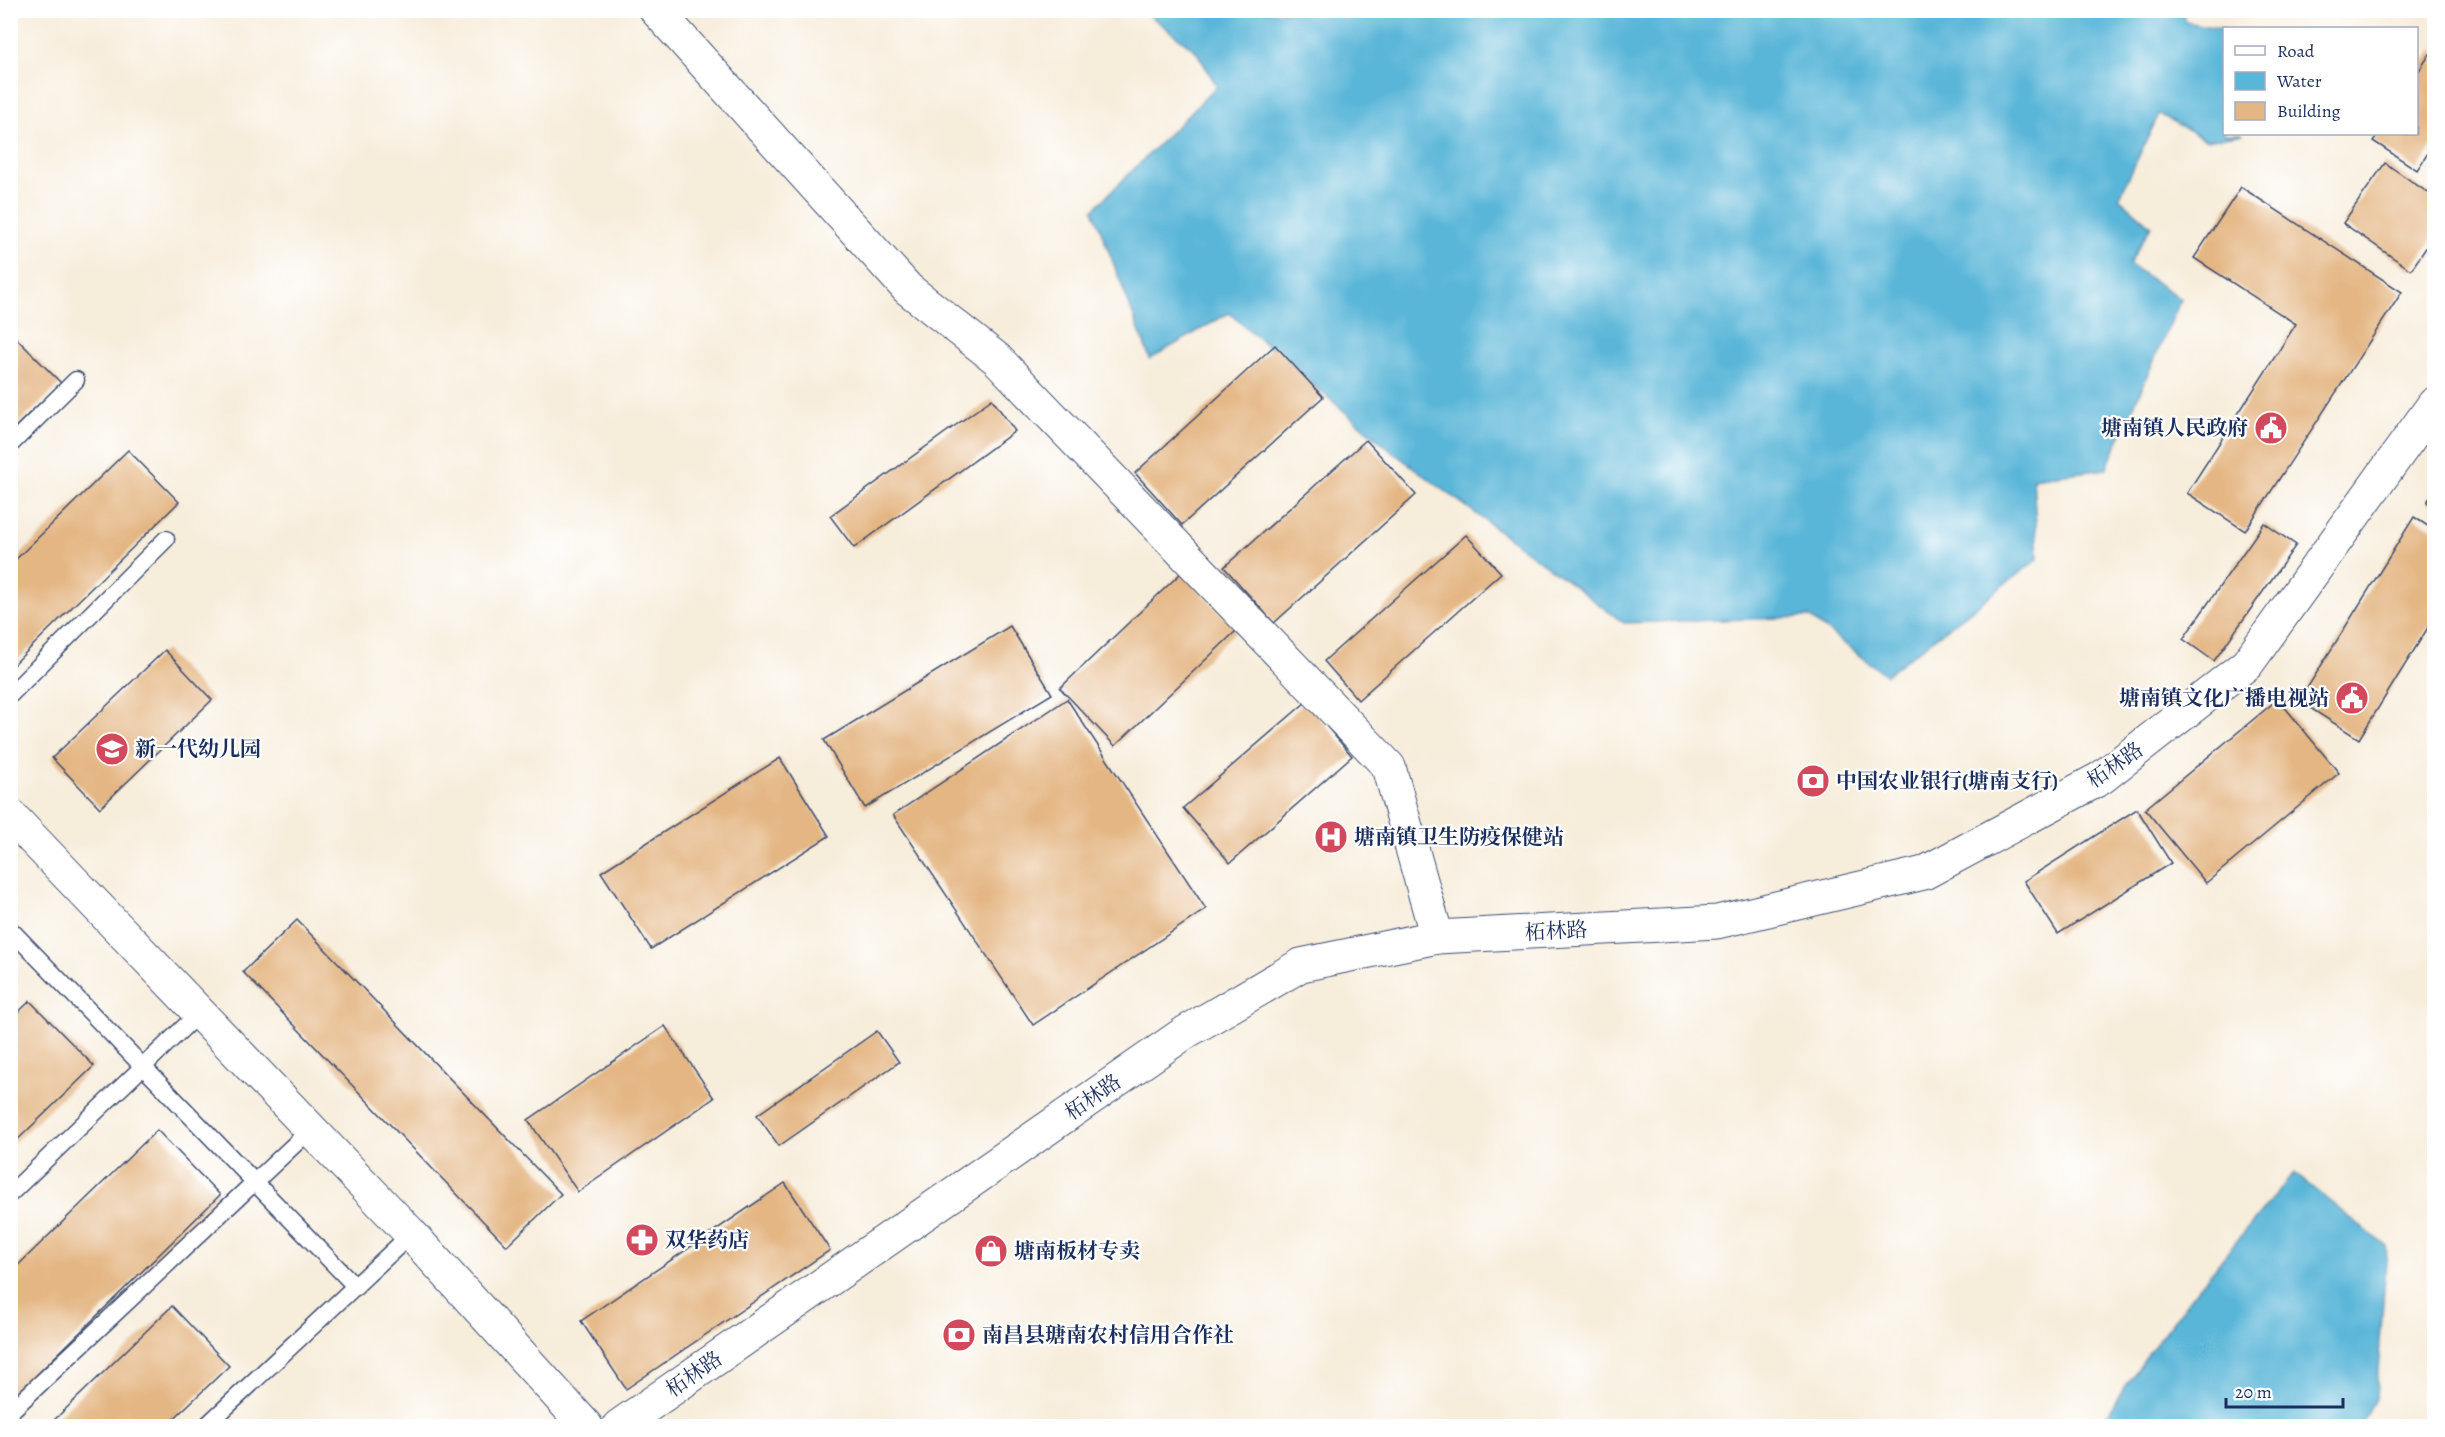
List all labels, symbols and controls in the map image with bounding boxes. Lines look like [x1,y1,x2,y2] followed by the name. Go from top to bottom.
[2223,27,2418,135] legend
[2277,39,2315,63] text: Road
[2276,69,2322,93] text: Water
[2277,99,2341,123] text: Building
[2253,410,2289,446] public building icon: 塘南镇人民政府
[2101,414,2248,442] place label: 塘南镇人民政府
[2334,680,2370,716] public building icon: 塘南镇文化广播电视站
[2119,684,2329,712] place label: 塘南镇文化广播电视站
[94,731,130,767] school or university icon: 新一代幼儿园
[135,735,261,763] place label: 新一代幼儿园
[2081,735,2149,795] street label: 柘林路
[1795,763,1831,799] bank icon: 中国农业银行(塘南支行)
[1836,767,2058,795] place label: 中国农业银行(塘南支行)
[1313,819,1349,855] hospital icon: 塘南镇卫生防疫保健站
[1354,823,1564,851] place label: 塘南镇卫生防疫保健站
[1524,915,1588,947] street label: 柘林路
[1059,1067,1127,1127] street label: 柘林路
[624,1222,660,1258] pharmacy icon: 双华药店
[665,1226,749,1254] place label: 双华药店
[973,1233,1009,1269] shop icon: 塘南板材专卖
[1014,1237,1140,1265] place label: 塘南板材专卖
[941,1317,977,1353] bank icon: 南昌县瑭南农村信用合作社
[982,1321,1234,1349] place label: 南昌县瑭南农村信用合作社
[660,1344,728,1404] street label: 柘林路
[2226,1371,2343,1409] scale bar
[2235,1380,2272,1404] text: 20 m

